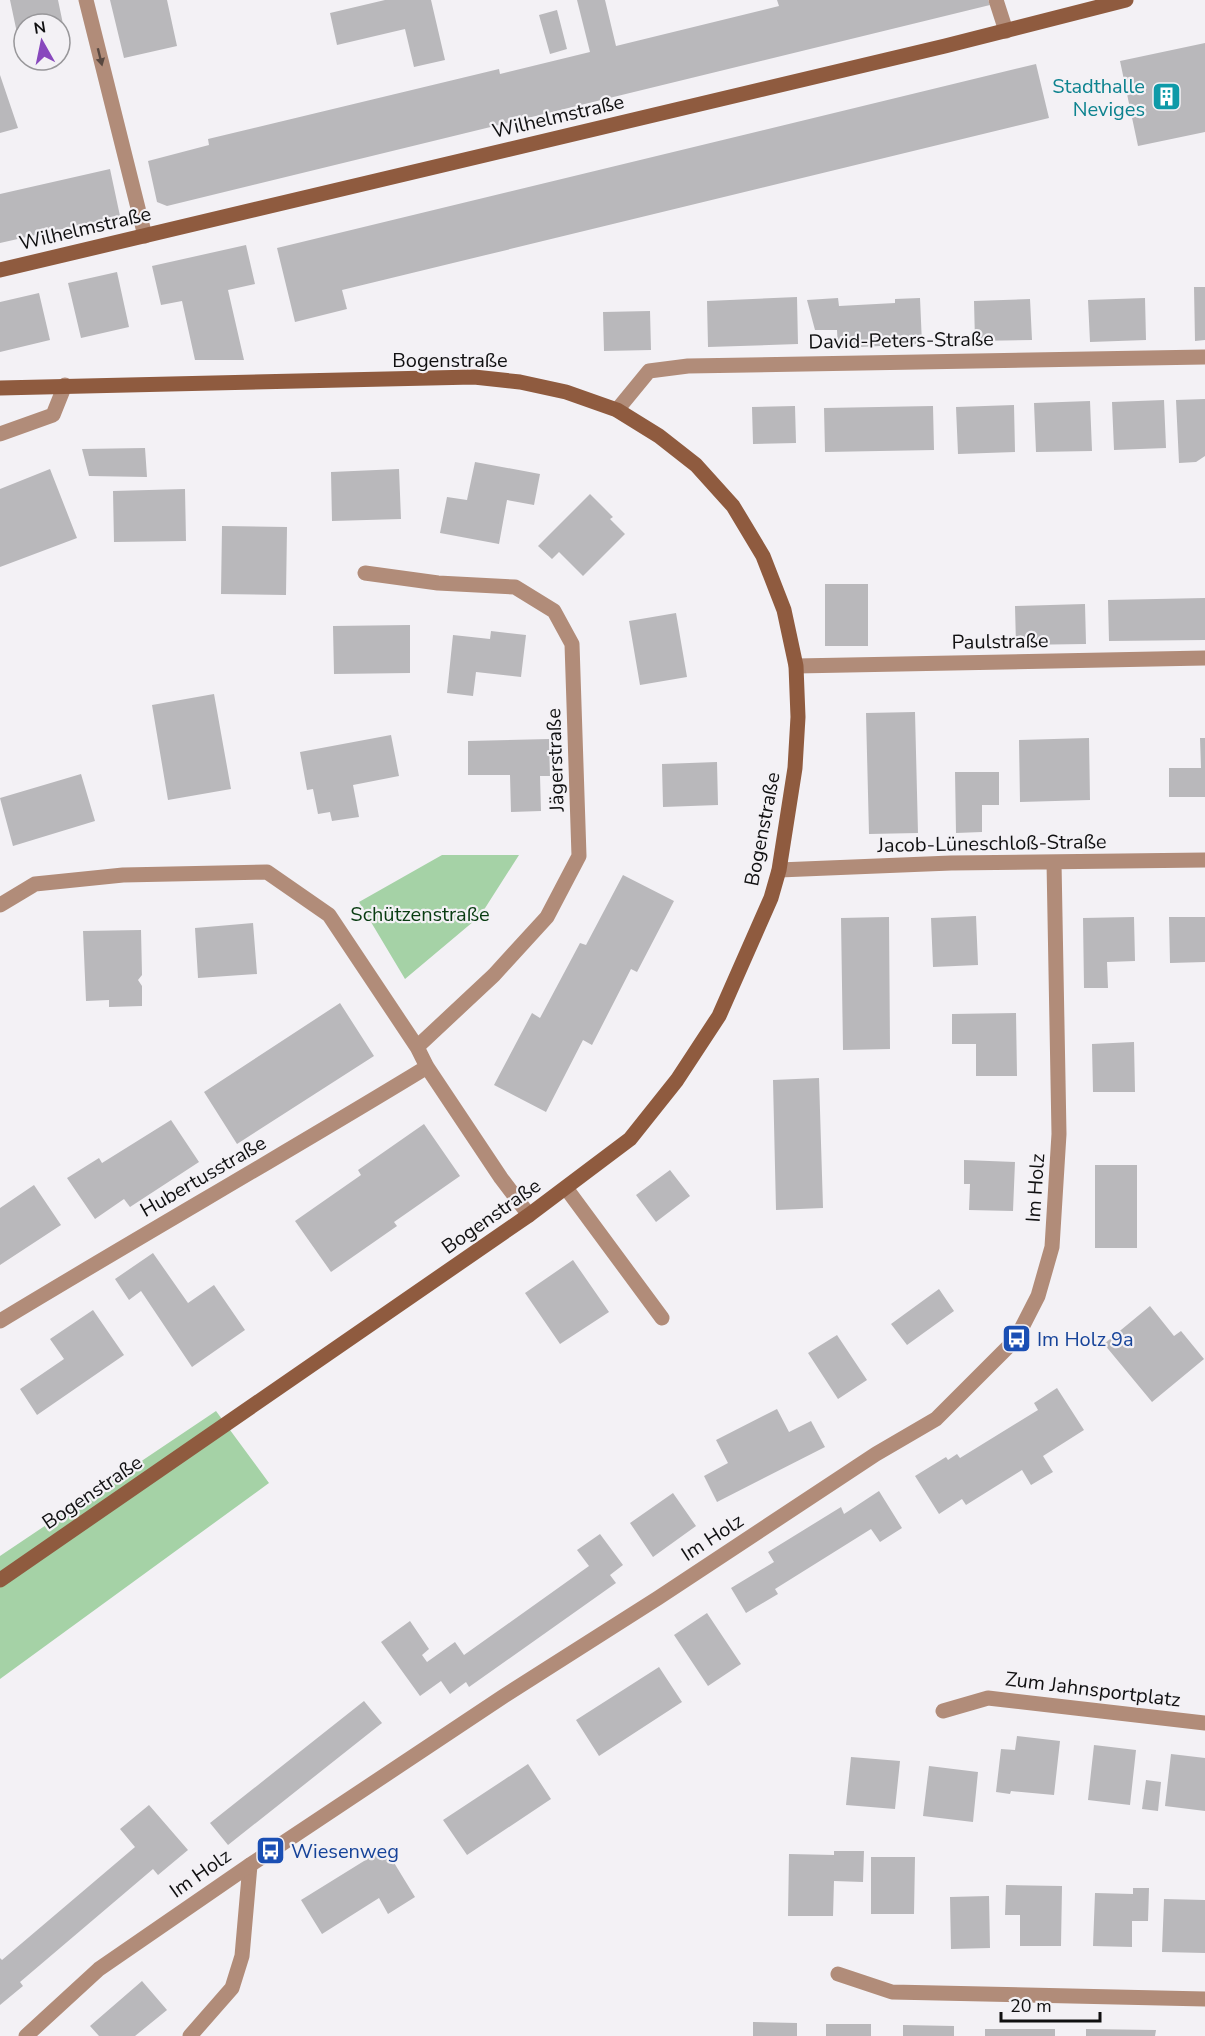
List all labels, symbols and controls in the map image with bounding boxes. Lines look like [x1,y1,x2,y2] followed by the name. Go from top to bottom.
[12,12,72,72] north arrow
[32,16,47,40] text: N
[95,48,105,66] one-way arrow
[1052,73,1145,123] place label: Stadthalle Neviges
[1150,81,1182,113] building icon: Stadthalle Neviges
[489,88,627,145] street label: Wilhelmstraße
[16,200,154,257] street label: Wilhelmstraße
[808,325,994,356] street label: David-Peters-Straße
[392,347,508,374] street label: Bogenstraße
[951,627,1049,656] street label: Paulstraße
[540,708,571,813] street label: Jägerstraße
[738,770,787,888] street label: Bogenstraße
[876,828,1107,859] street label: Jacob-Lüneschloß-Straße
[350,901,490,928] park label: Schützenstraße
[135,1129,271,1223] street label: Hubertusstraße
[1020,1153,1051,1223] street label: Im Holz
[436,1172,546,1261] street label: Bogenstraße
[1000,1323,1032,1355] bus stop icon: Im Holz 9a
[1037,1326,1134,1353] place label: Im Holz 9a
[37,1449,148,1536] street label: Bogenstraße
[676,1507,749,1568] street label: Im Holz
[1004,1665,1182,1714] street label: Zum Jahnsportplatz
[254,1835,286,1867] bus stop icon: Wiesenweg
[291,1838,399,1865] place label: Wiesenweg
[164,1843,236,1904] street label: Im Holz
[1001,1985,1100,2023] scale bar
[1010,1994,1052,2018] text: 20 m

